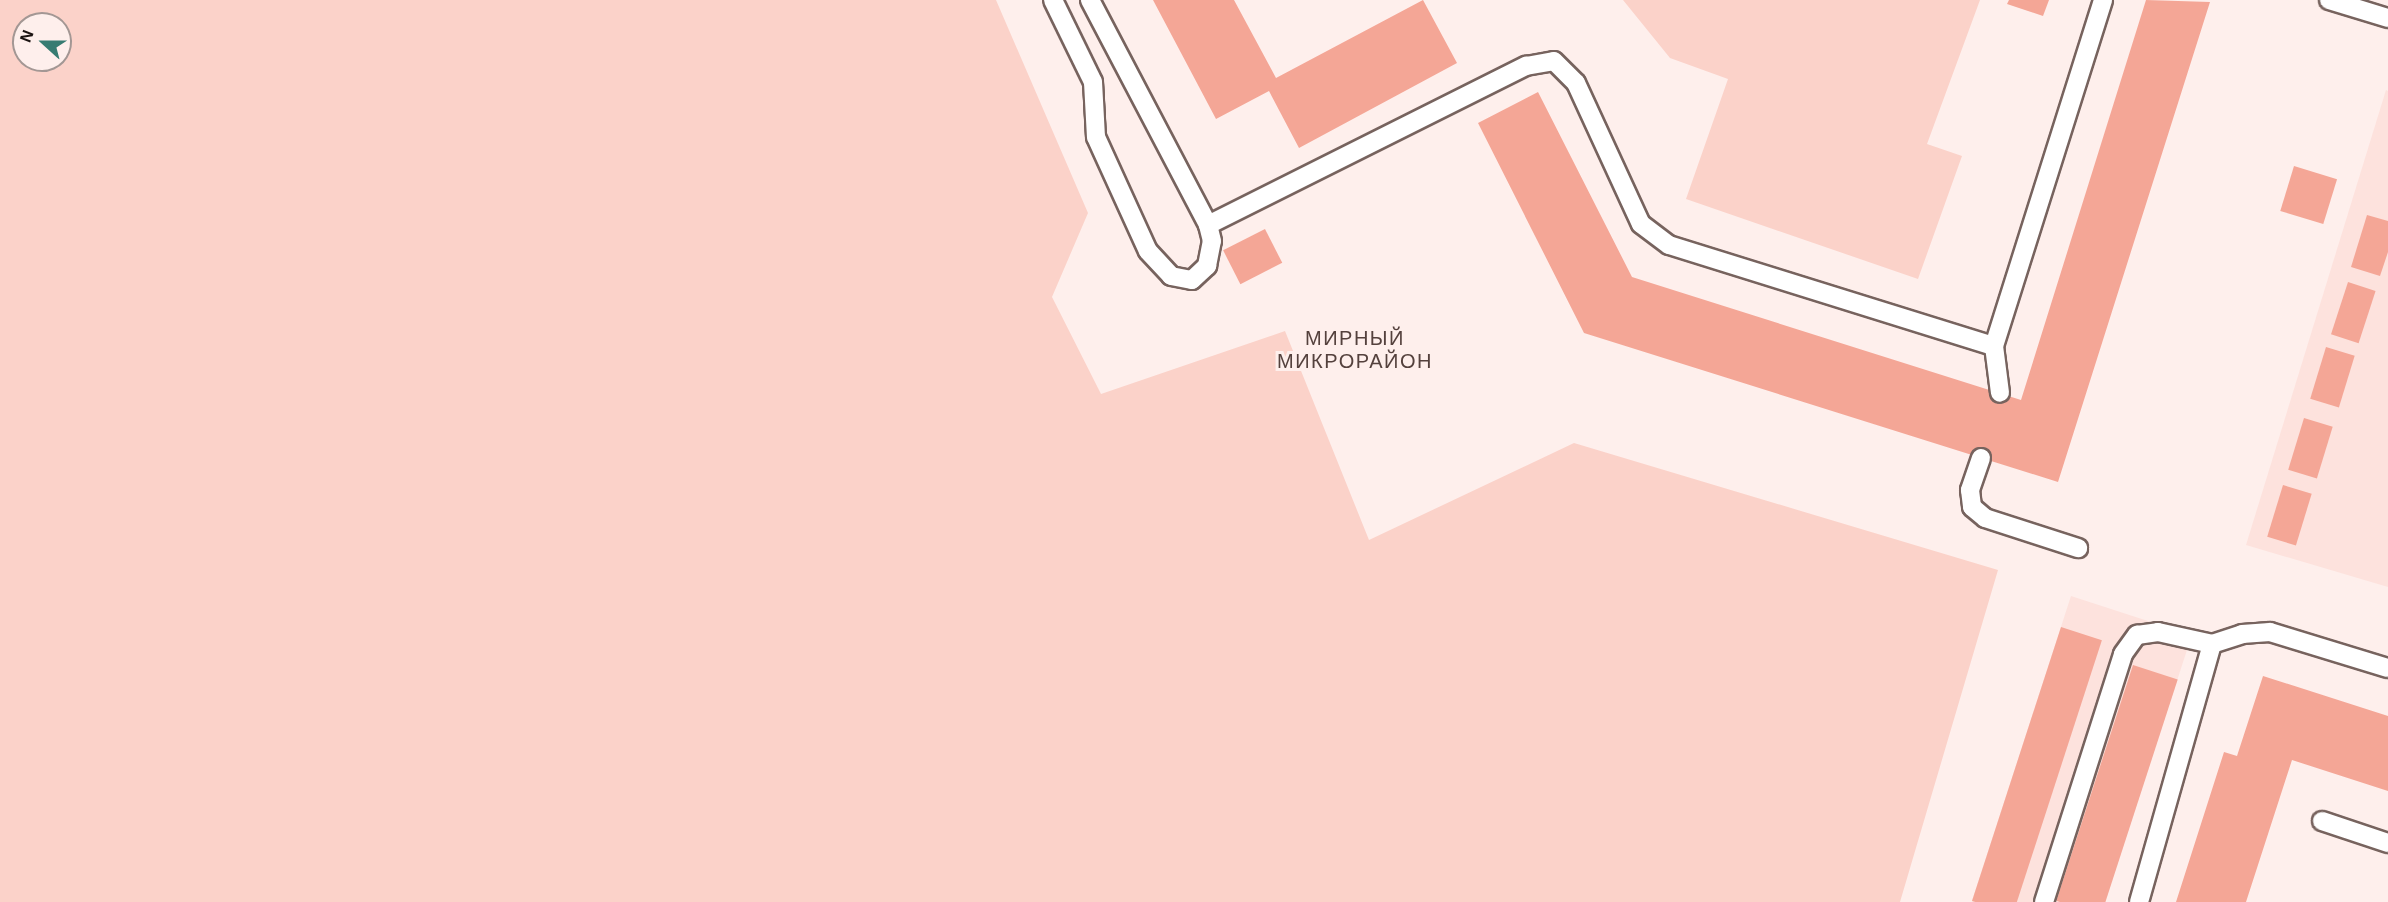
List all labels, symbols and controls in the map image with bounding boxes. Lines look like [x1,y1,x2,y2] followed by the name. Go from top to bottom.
[12,12,72,72] north arrow
[17,28,37,45] text: N
[1277,327,1433,374] district label: МИРНЫЙ МИКРОРАЙОН

